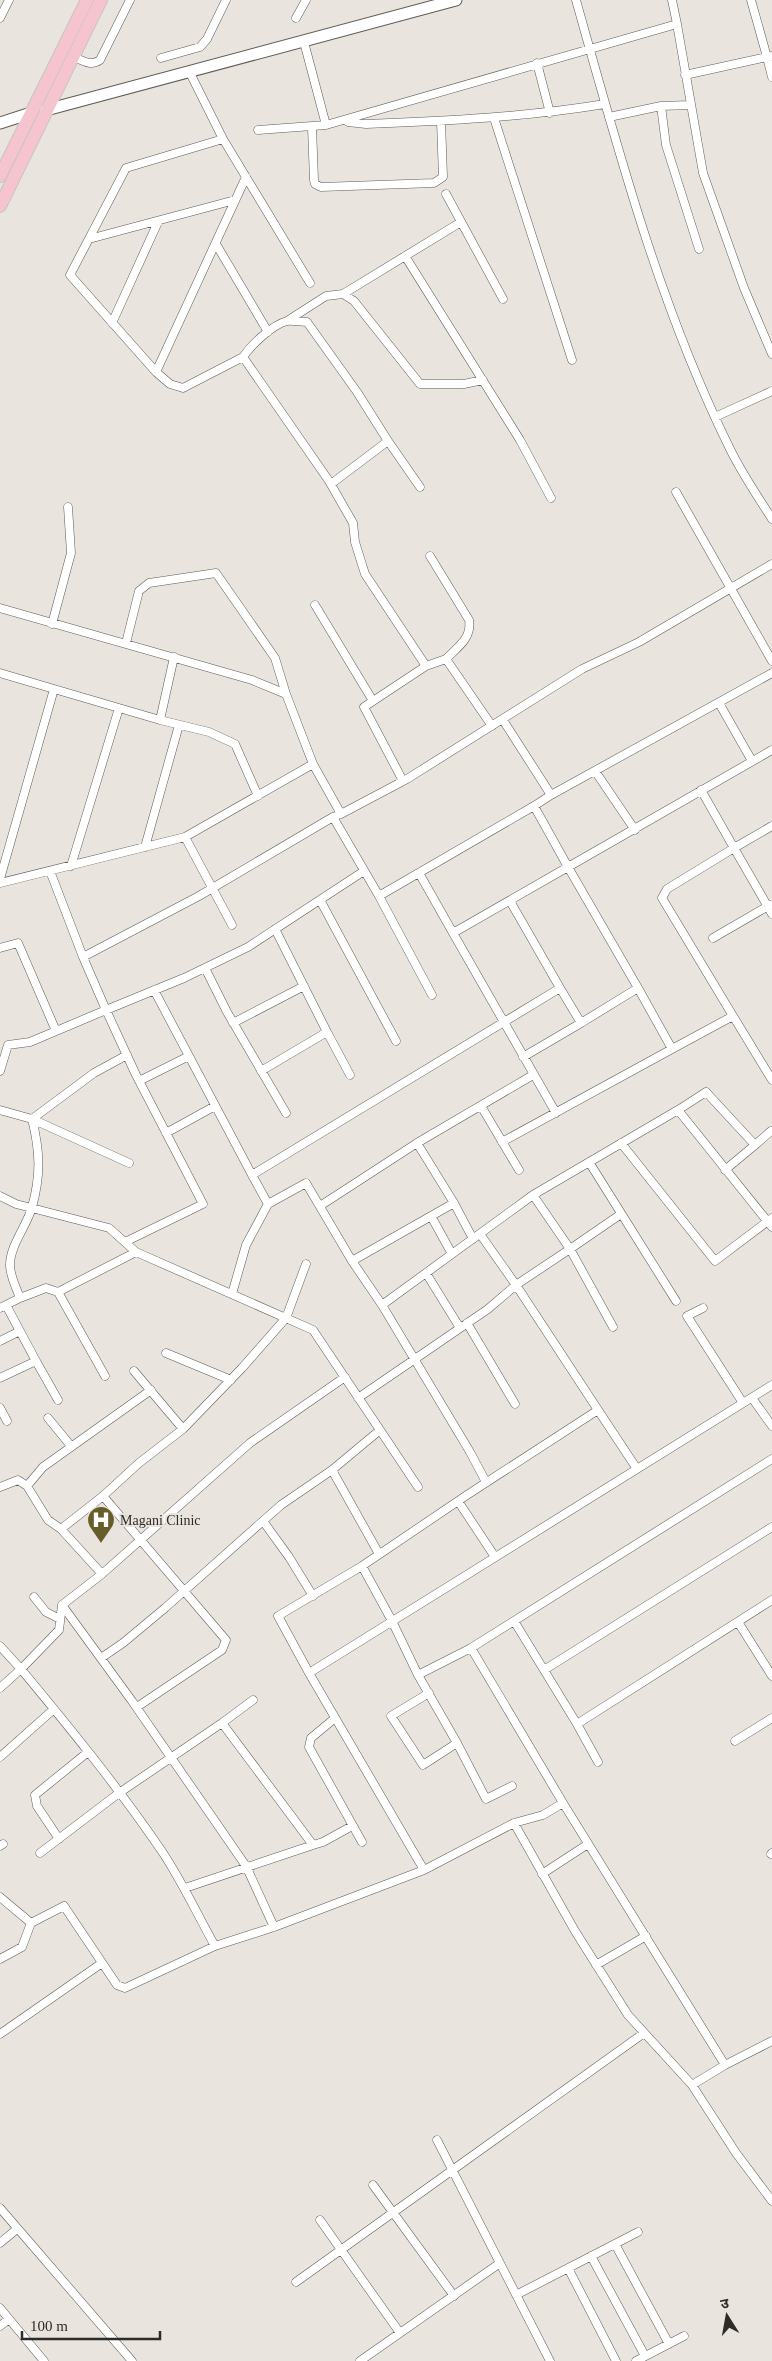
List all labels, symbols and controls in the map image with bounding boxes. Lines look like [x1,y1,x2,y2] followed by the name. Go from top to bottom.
[86,1505,116,1544] hospital icon: Magani Clinic
[120,1513,201,1528] place label: Magani Clinic
[702,2291,752,2341] north arrow
[719,2295,731,2312] text: उ
[22,2308,160,2340] scale bar
[30,2318,68,2334] text: 100 m

